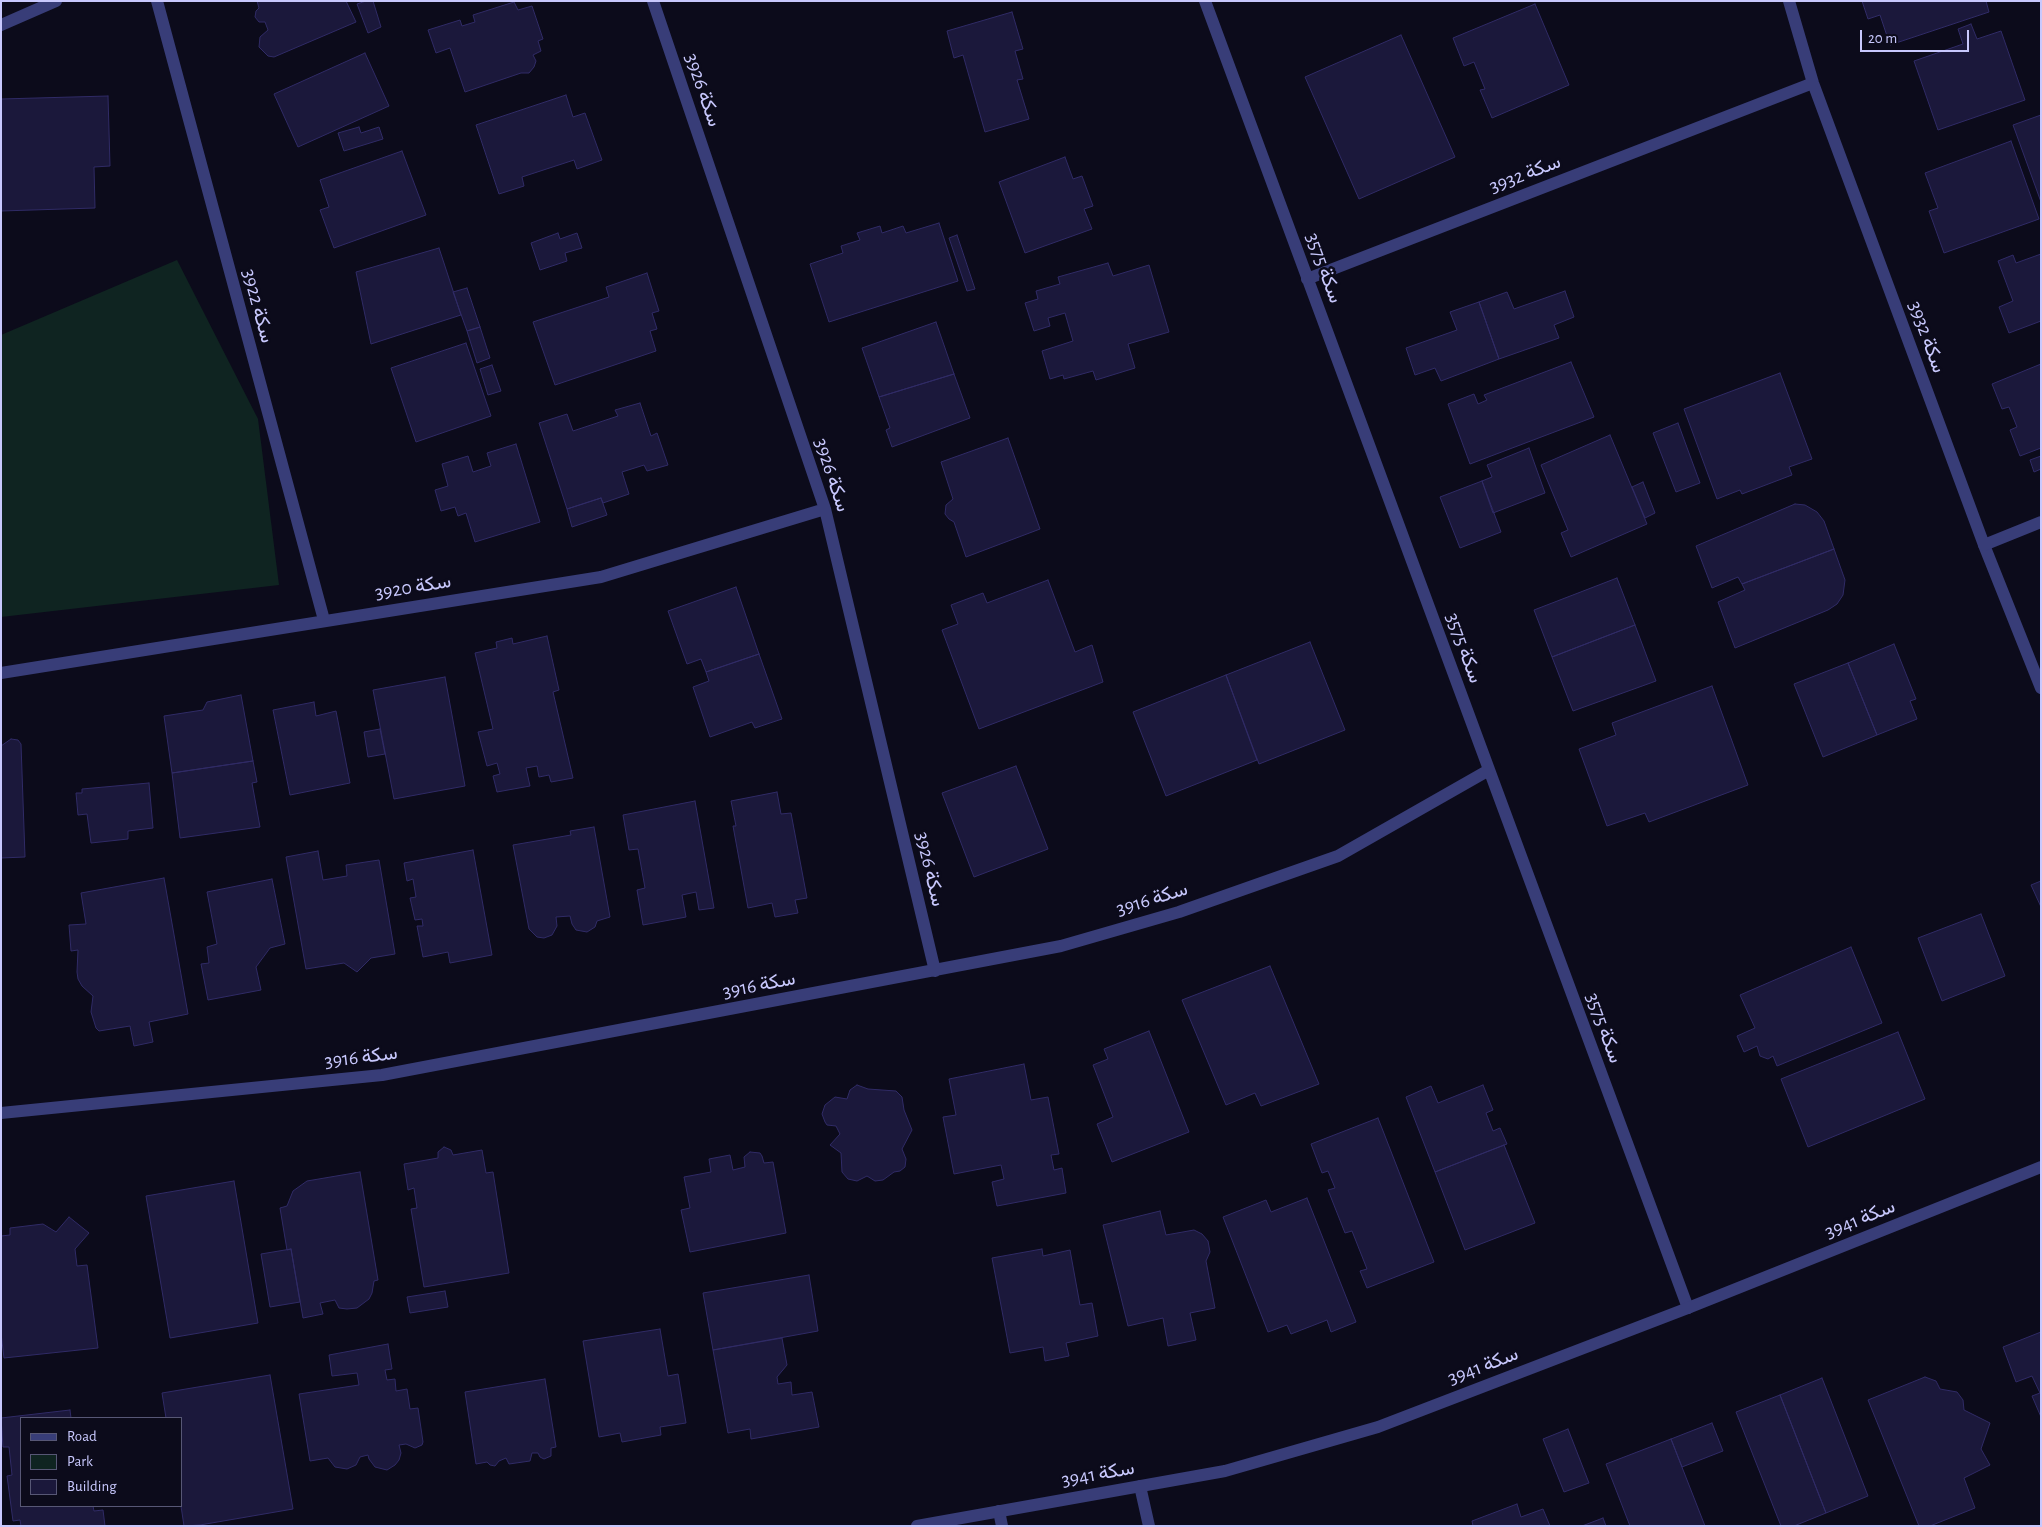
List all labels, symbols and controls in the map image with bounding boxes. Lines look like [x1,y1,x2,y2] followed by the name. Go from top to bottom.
[1862,20,1971,52] scale bar
[1868,31,1897,46] text: 20 m
[679,50,727,130] street label: سكة 3926
[1486,149,1564,199] street label: سكة 3932
[1300,230,1348,306] street label: سكة 3575
[237,266,279,346] street label: سكة 3922
[1903,298,1951,376] street label: سكة 3932
[809,435,855,515] street label: سكة 3926
[373,569,453,605] street label: سكة 3920
[1440,610,1488,686] street label: سكة 3575
[910,829,950,909] street label: سكة 3926
[1113,877,1191,921] street label: سكة 3916
[721,966,797,1004] street label: سكة 3916
[1580,990,1628,1066] street label: سكة 3575
[323,1041,399,1073] street label: سكة 3916
[1821,1194,1899,1244] street label: سكة 3941
[1444,1342,1522,1390] street label: سكة 3941
[20,1417,182,1507] legend
[67,1429,97,1444] text: Road
[67,1454,93,1469] text: Park
[1060,1456,1136,1492] street label: سكة 3941
[67,1479,117,1494] text: Building

